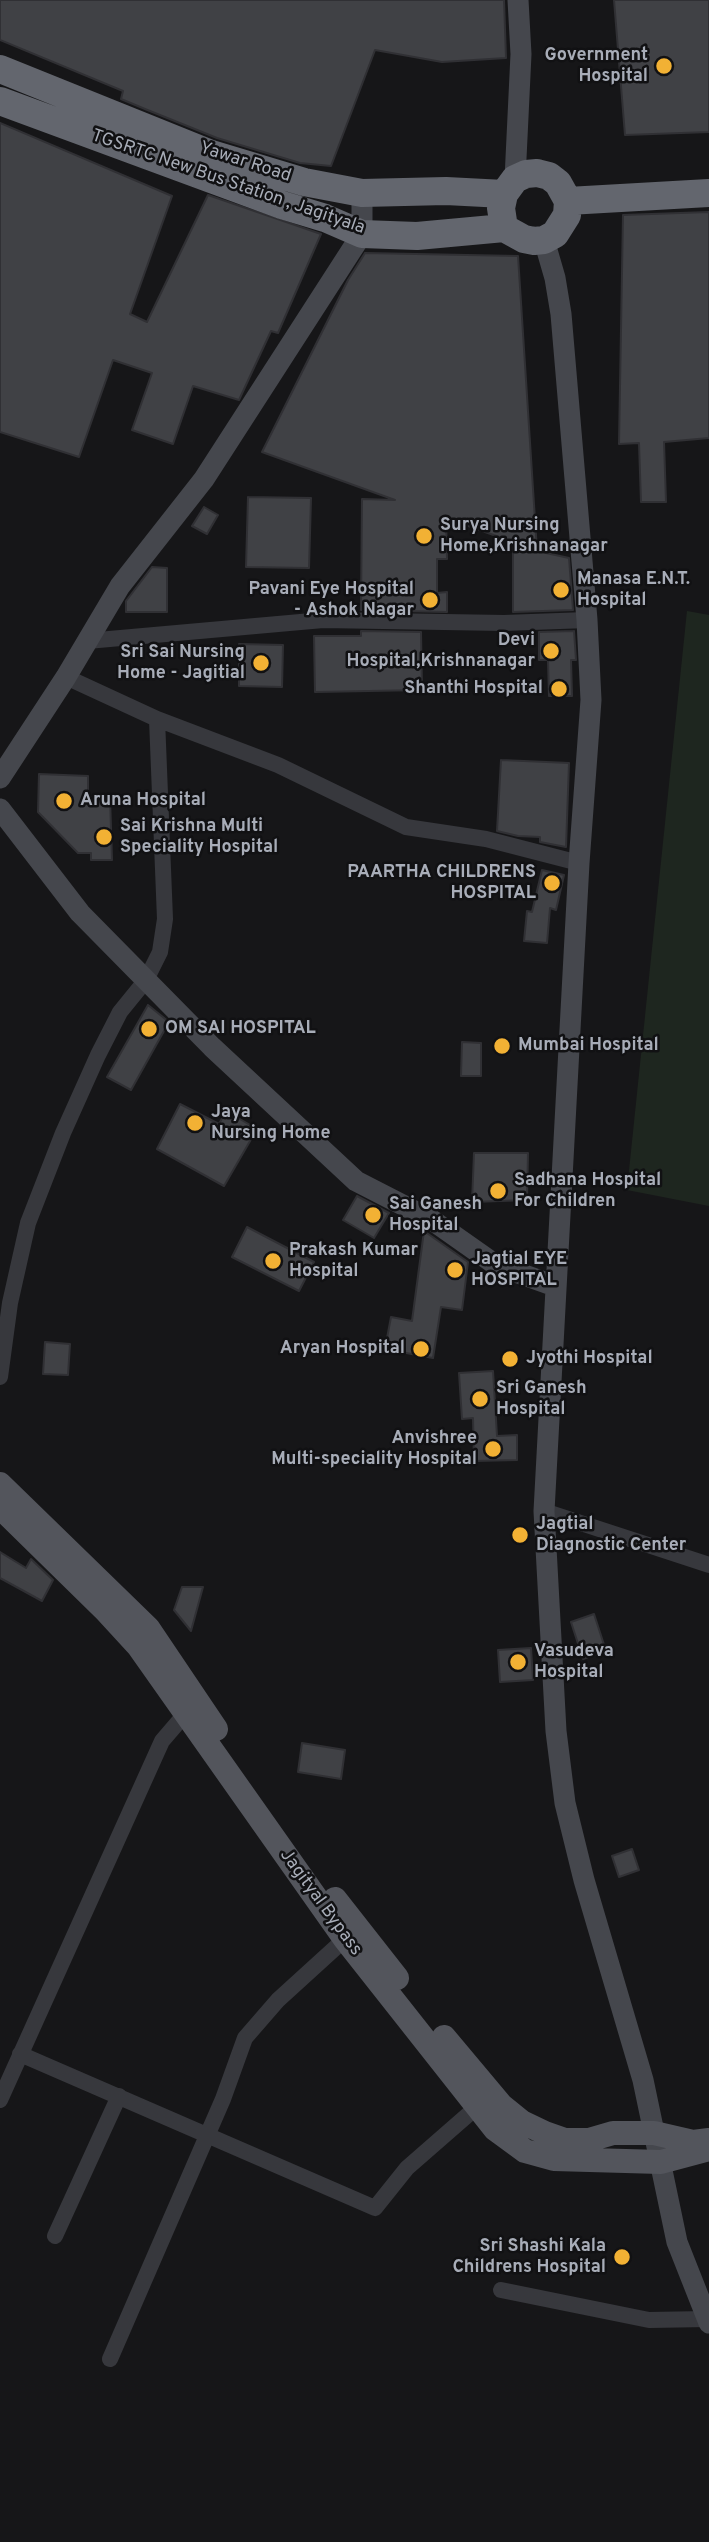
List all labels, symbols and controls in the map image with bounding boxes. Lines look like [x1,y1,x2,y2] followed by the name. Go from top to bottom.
[544,45,648,88] place label: Government Hospital
[654,56,674,76] marker: Government Hospital
[89,126,367,240] street label: TGSRTC New Bus Station , Jagityala
[197,138,293,188] street label: Yawar Road
[440,515,608,558] place label: Surya Nursing Home,Krishnanagar
[414,526,434,546] marker: Surya Nursing Home,Krishnanagar
[577,569,690,612] place label: Manasa E.N.T. Hospital
[249,579,414,622] place label: Pavani Eye Hospital - Ashok Nagar
[551,580,571,600] marker: Manasa E.N.T. Hospital
[420,590,440,610] marker: Pavani Eye Hospital - Ashok Nagar
[346,630,535,672] place label: Devi Hospital,Krishnanagar
[541,641,561,661] marker: Devi Hospital,Krishnanagar
[117,642,245,684] place label: Sri Sai Nursing Home - Jagitial
[251,653,271,673] marker: Sri Sai Nursing Home - Jagitial
[404,678,543,700] place label: Shanthi Hospital
[549,679,569,699] marker: Shanthi Hospital
[80,790,206,812] place label: Aruna Hospital
[54,791,74,811] marker: Aruna Hospital
[120,816,278,858] place label: Sai Krishna Multi Speciality Hospital
[94,827,114,847] marker: Sai Krishna Multi Speciality Hospital
[347,862,536,904] place label: PAARTHA CHILDRENS HOSPITAL
[542,873,562,893] marker: PAARTHA CHILDRENS HOSPITAL
[165,1018,316,1040] place label: OM SAI HOSPITAL
[139,1019,159,1039] marker: OM SAI HOSPITAL
[518,1035,659,1057] place label: Mumbai Hospital
[492,1036,512,1056] marker: Mumbai Hospital
[211,1102,330,1144] place label: Jaya Nursing Home
[185,1113,205,1133] marker: Jaya Nursing Home
[514,1170,661,1212] place label: Sadhana Hospital For Children
[488,1181,508,1201] marker: Sadhana Hospital For Children
[389,1194,482,1236] place label: Sai Ganesh Hospital
[363,1205,383,1225] marker: Sai Ganesh Hospital
[289,1240,418,1282] place label: Prakash Kumar Hospital
[471,1249,567,1292] place label: Jagtial EYE HOSPITAL
[263,1251,283,1271] marker: Prakash Kumar Hospital
[445,1260,465,1280] marker: Jagtial EYE HOSPITAL
[280,1338,405,1360] place label: Aryan Hospital
[411,1339,431,1359] marker: Aryan Hospital
[526,1348,653,1370] place label: Jyothi Hospital
[500,1349,520,1369] marker: Jyothi Hospital
[496,1378,587,1420] place label: Sri Ganesh Hospital
[470,1389,490,1409] marker: Sri Ganesh Hospital
[271,1428,477,1470] place label: Anvishree Multi-speciality Hospital
[483,1439,503,1459] marker: Anvishree Multi-speciality Hospital
[536,1514,686,1556] place label: Jagtial Diagnostic Center
[510,1525,530,1545] marker: Jagtial Diagnostic Center
[534,1641,614,1684] place label: Vasudeva Hospital
[508,1652,528,1672] marker: Vasudeva Hospital
[274,1846,366,1960] street label: Jagityal Bypass
[452,2236,606,2278] place label: Sri Shashi Kala Childrens Hospital
[612,2247,632,2267] marker: Sri Shashi Kala Childrens Hospital

